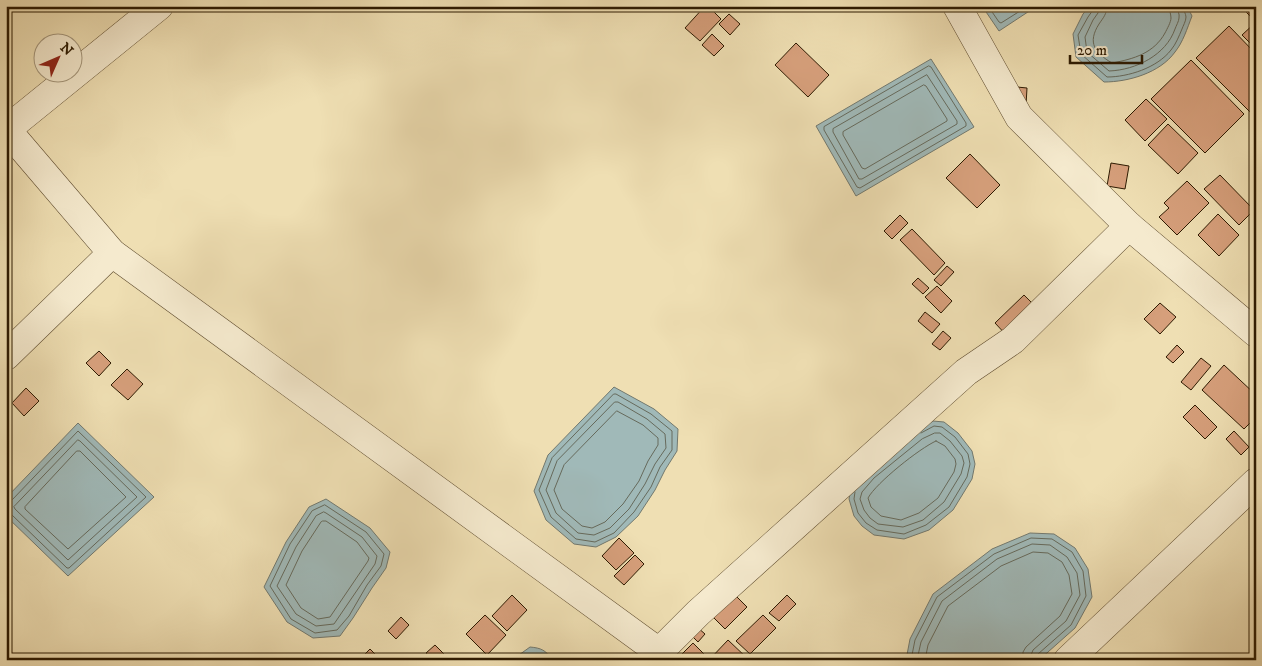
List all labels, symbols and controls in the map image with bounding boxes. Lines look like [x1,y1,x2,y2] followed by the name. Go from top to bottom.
[32,32,82,82] north arrow
[1070,32,1142,64] scale bar
[56,39,77,60] text: N
[1077,41,1107,60] text: 20 m

